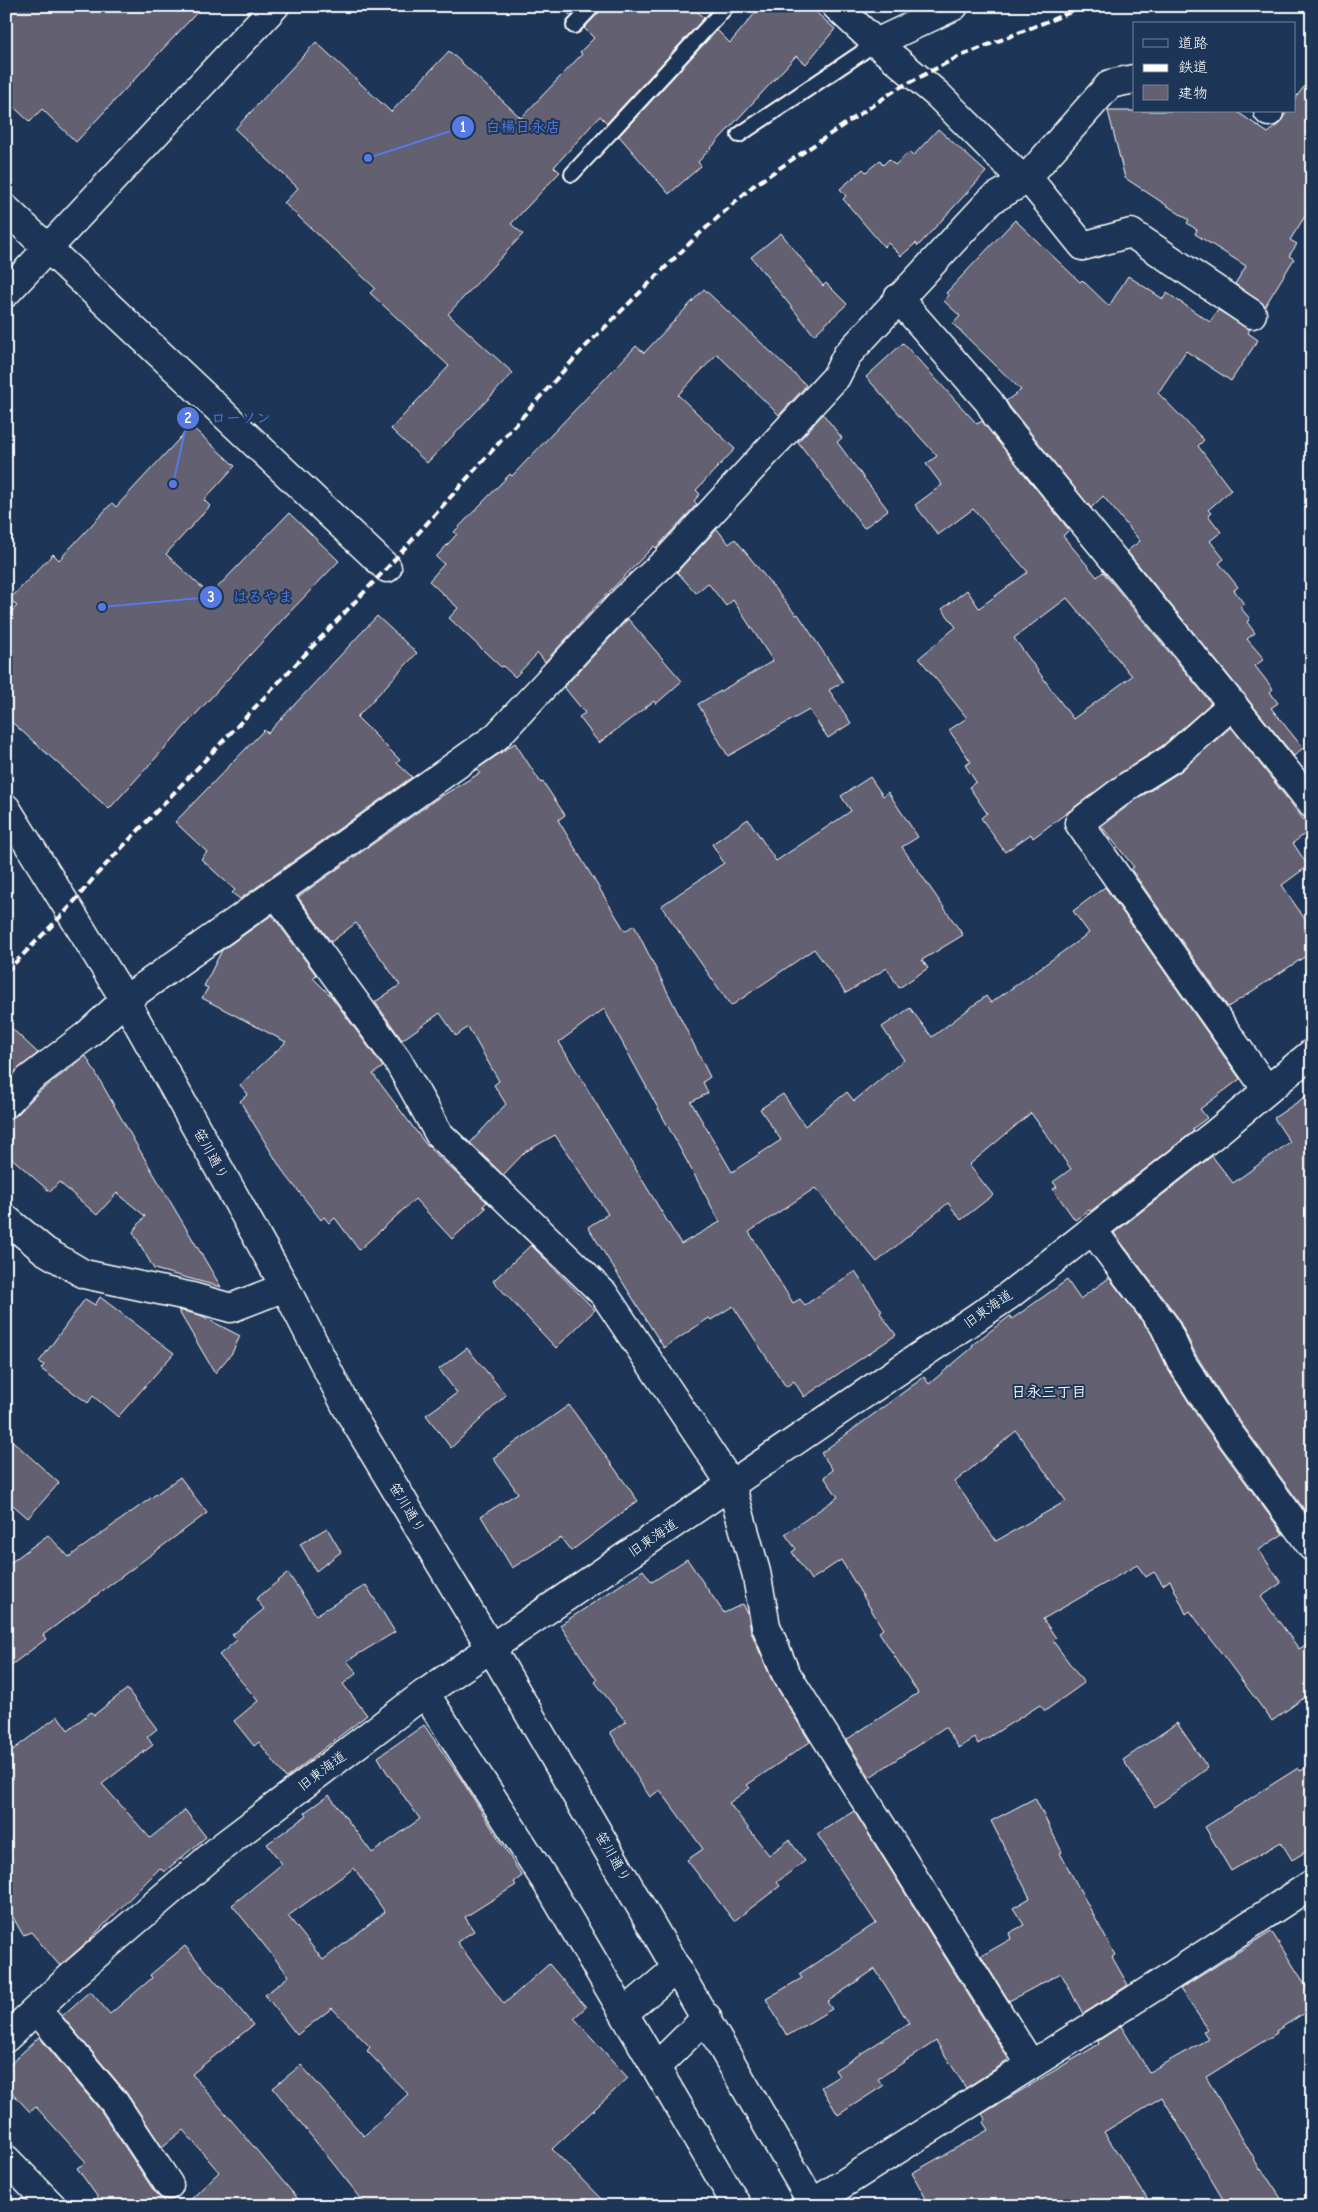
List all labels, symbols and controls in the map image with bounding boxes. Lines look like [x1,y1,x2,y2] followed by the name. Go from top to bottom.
[1133,22,1296,112] legend
[1178,34,1208,52] text: 道路
[1178,58,1208,76] text: 鉄道
[1178,84,1208,102] text: 建物
[450,112,570,142] callout: 白楊日永店
[460,118,466,136] text: 1
[485,118,561,136] text: 白楊日永店
[176,403,281,433] callout: ローソン
[184,409,192,427] text: 2
[211,409,271,427] text: ローソン
[198,582,303,612] callout: はるやま
[207,588,215,606] text: 3
[233,588,293,606] text: はるやま
[190,1125,232,1183] street label: 笹川通り
[960,1286,1016,1332] street label: 旧東海道
[1011,1383,1087,1401] district label: 日永三丁目
[385,1480,429,1536] street label: 笹川通り
[625,1515,681,1561] street label: 旧東海道
[295,1747,349,1795] street label: 旧東海道
[592,1829,634,1885] street label: 笹川通り

